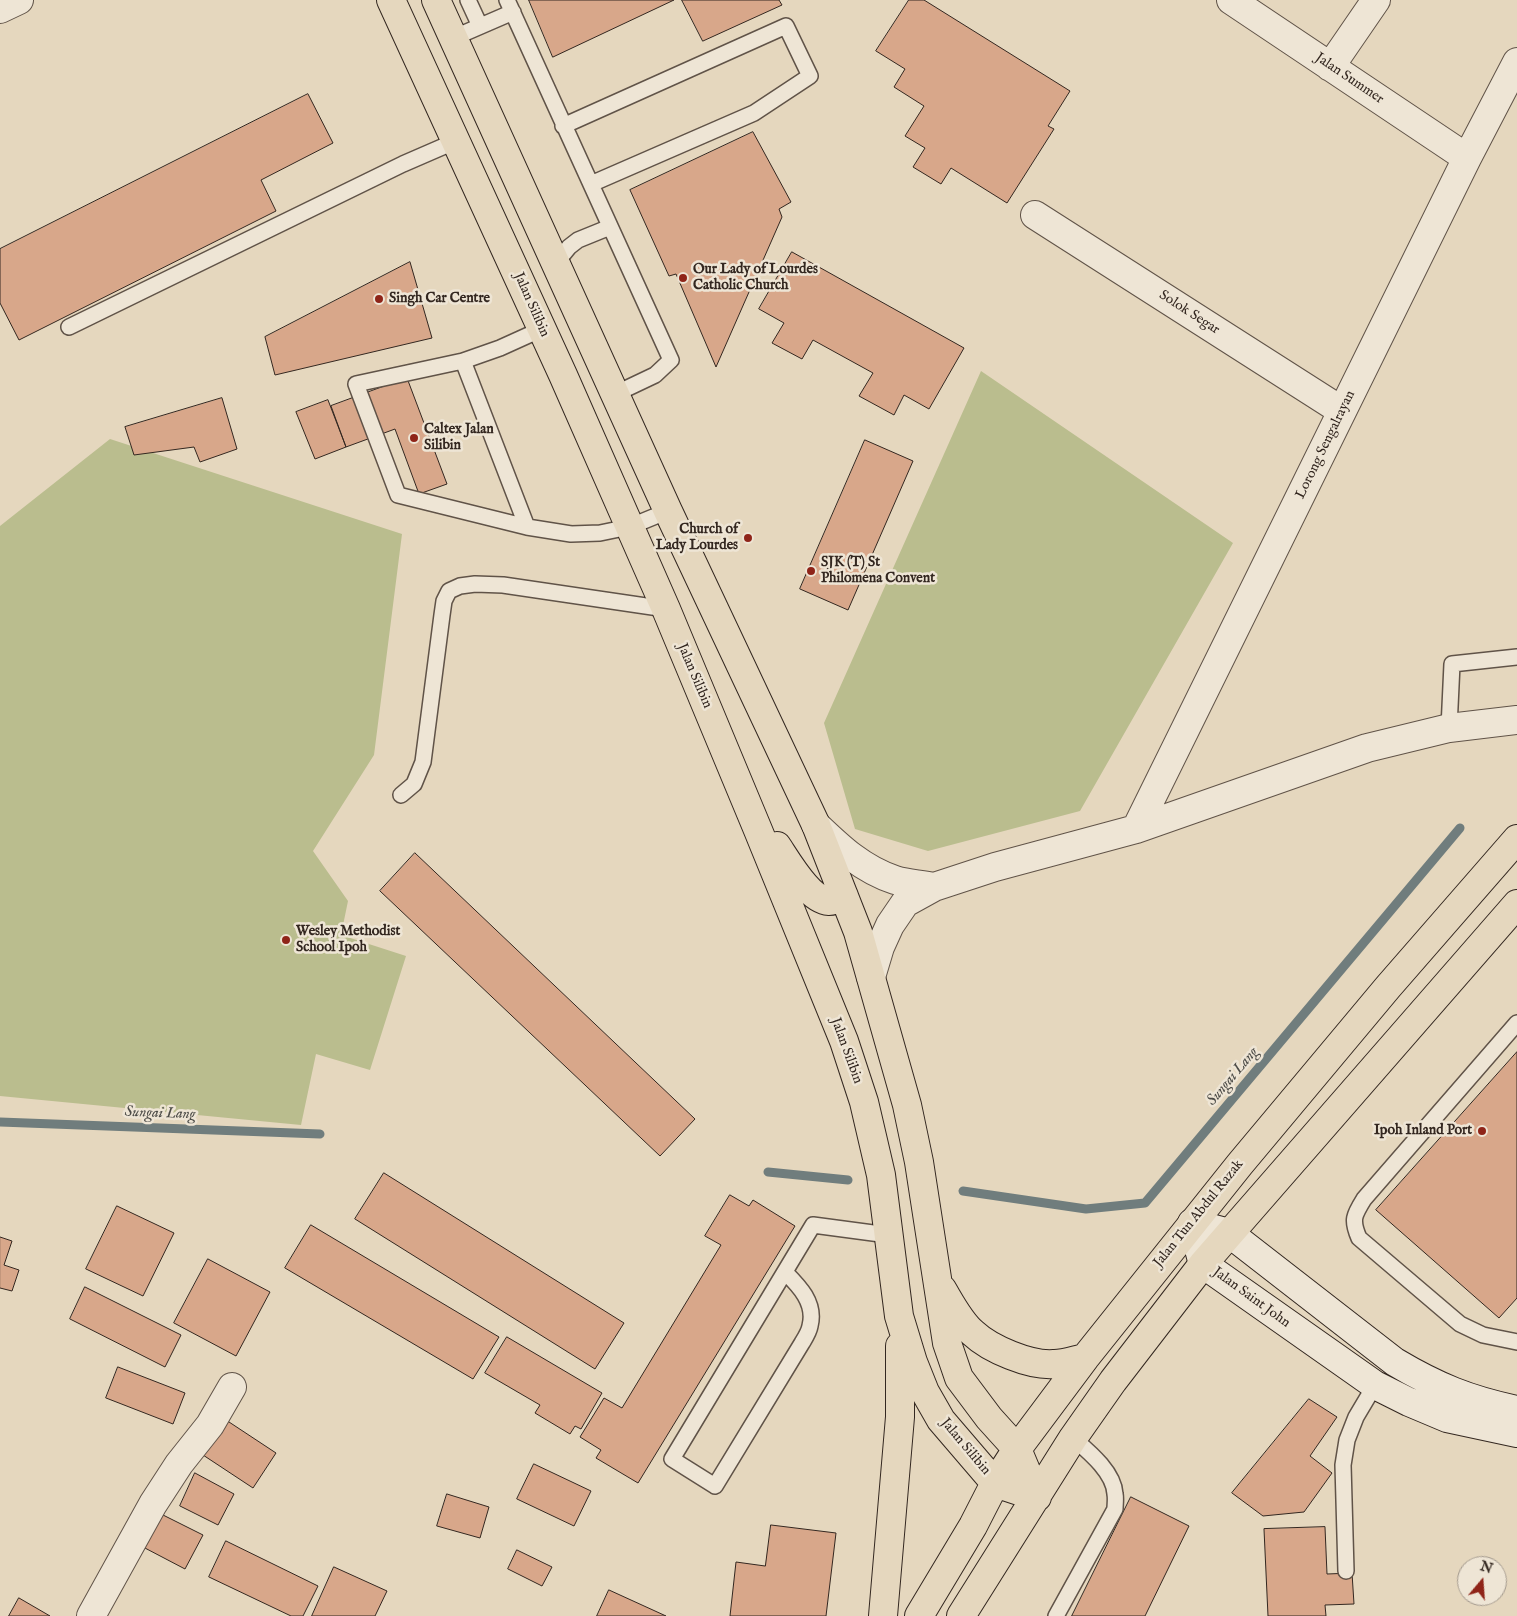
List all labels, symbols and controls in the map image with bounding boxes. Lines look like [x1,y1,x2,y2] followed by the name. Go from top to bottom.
[1311,50,1387,108] street label: Jalan Summer
[693,262,818,294] place label: Our Lady of Lourdes Catholic Church
[509,270,553,340] street label: Jalan Silibin
[677,272,689,284] marker: Our Lady of Lourdes Catholic Church
[1156,287,1222,339] street label: Solok Segar
[389,291,490,307] place label: Singh Car Centre
[373,293,385,305] marker: Singh Car Centre
[1293,388,1359,502] street label: Lorong Sengalrayan
[424,422,494,454] place label: Caltex Jalan Silibin
[408,432,420,444] marker: Caltex Jalan Silibin
[656,522,738,554] place label: Church of Lady Lourdes
[742,532,754,544] marker: Church of Lady Lourdes
[821,555,935,588] place label: SJK (T) St Philomena Convent
[805,565,817,577] marker: SJK (T) St Philomena Convent
[673,641,715,711] street label: Jalan Silibin
[296,924,400,956] place label: Wesley Methodist School Ipoh
[280,934,292,946] marker: Wesley Methodist School Ipoh
[826,1016,866,1086] street label: Jalan Silibin
[1203,1044,1263,1110] water label: Sungai Lang
[124,1104,196,1124] water label: Sungai Lang
[1374,1123,1472,1139] place label: Ipoh Inland Port
[1476,1125,1488,1137] marker: Ipoh Inland Port
[1150,1157,1248,1271] street label: Jalan Tun Abdul Razak
[1209,1264,1293,1332] street label: Jalan Saint John
[936,1415,994,1479] street label: Jalan Silibin
[1457,1556,1507,1606] north arrow
[1478,1557,1495,1578] text: N

